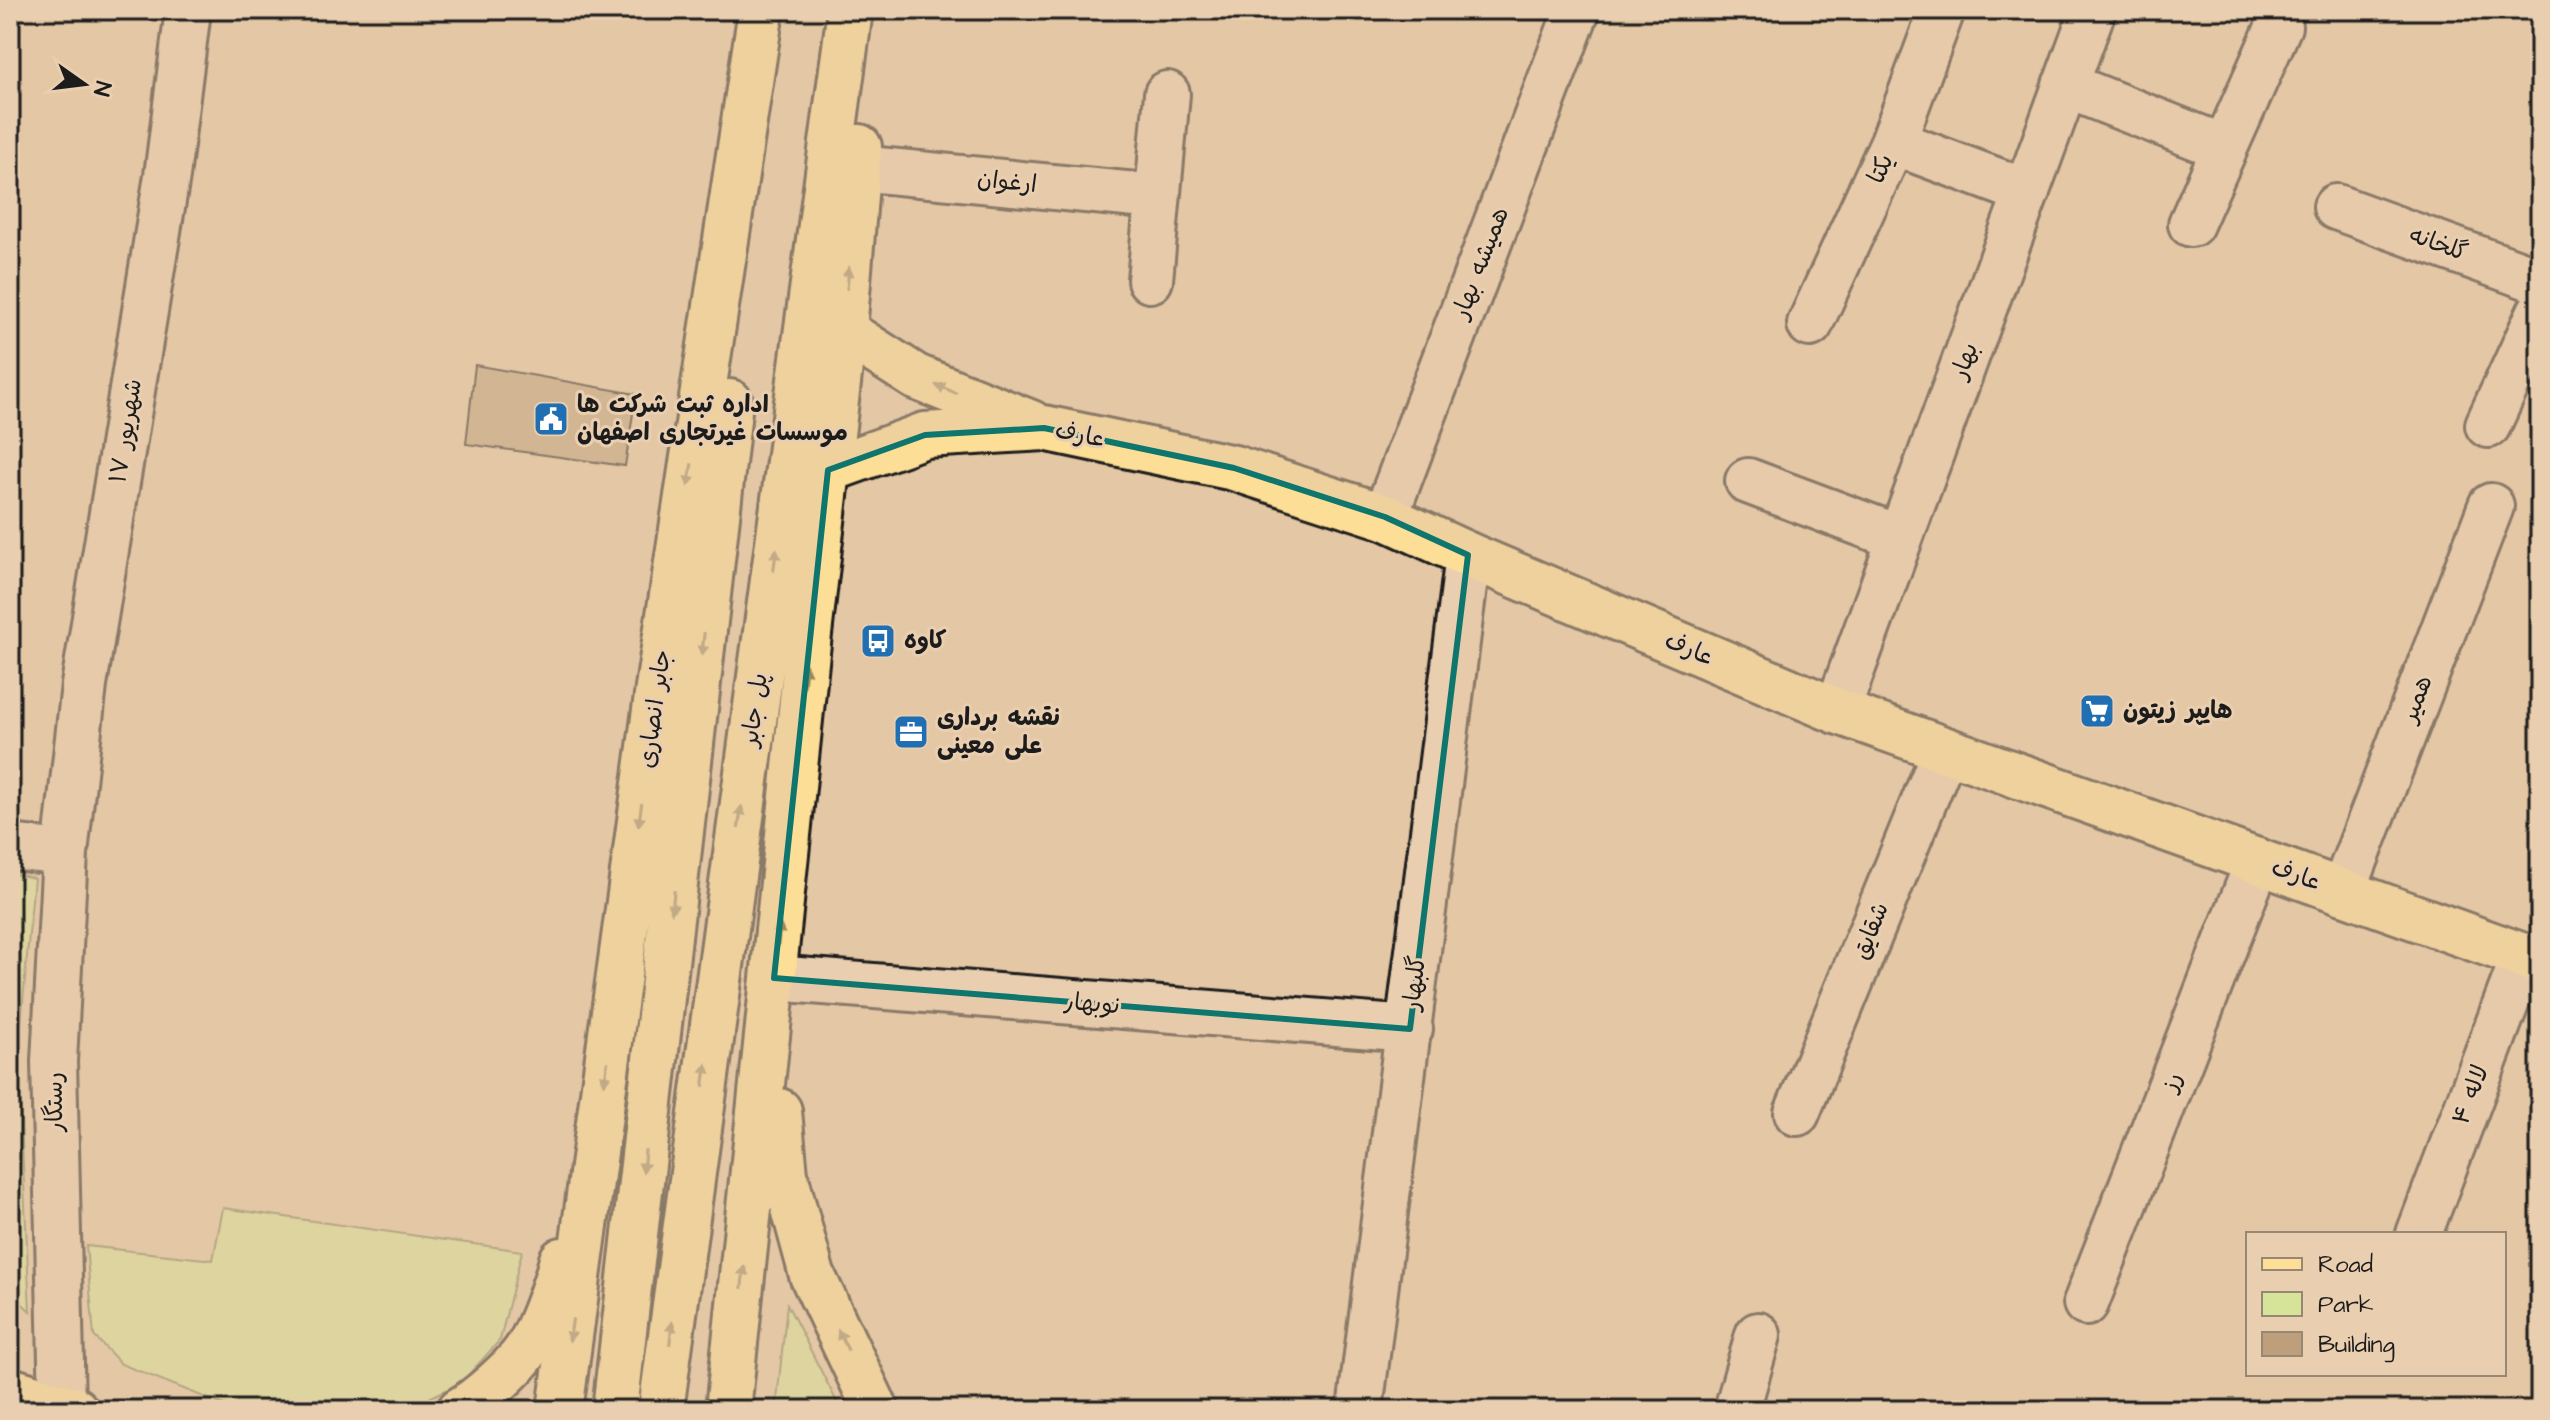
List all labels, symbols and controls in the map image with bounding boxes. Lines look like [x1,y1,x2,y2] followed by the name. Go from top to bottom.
[44,44,124,124] north arrow
[85,78,119,99] text: N
[1859,148,1903,190] street label: یکتا
[975,162,1039,202] street label: ارغوان
[1443,202,1518,326] street label: همیشه بهار
[2404,218,2472,270] street label: گلخانه
[842,265,855,290] one-way arrow
[1942,338,1987,386] street label: بهار
[101,376,151,486] street label: ۱۷ شهریور
[934,382,958,395] one-way arrow
[577,388,848,450] place label: اداره ثبت شرکت ها موسسات غیرتجاری اصفهان
[532,400,570,438] public building icon: اداره ثبت شرکت ها موسسات غیرتجاری اصفهان
[1052,413,1108,457] street label: عارف
[683,462,696,487] one-way arrow
[769,547,782,572] one-way arrow
[859,622,897,660] bus stop icon: کاوه
[904,624,947,658] place label: کاوه
[1659,624,1719,674] street label: عارف
[696,632,709,657] one-way arrow
[630,648,680,770] street label: جابر انصاری
[798,663,811,688] one-way arrow
[2392,670,2441,729] street label: همیر
[733,671,777,751] street label: پل جابر
[2078,692,2116,730] supermarket icon: هایپر زیتون
[2123,694,2233,728] place label: هایپر زیتون
[937,701,1060,763] place label: نقشه برداری علی معینی
[892,713,930,751] office icon: نقشه برداری علی معینی
[634,803,647,828] one-way arrow
[734,804,747,829] one-way arrow
[2267,850,2325,900] street label: عارف
[667,890,680,915] one-way arrow
[1844,897,1898,965] street label: شقایق
[772,922,785,947] one-way arrow
[1395,954,1435,1014] street label: گلبهار
[1062,985,1121,1023] street label: نوبهار
[599,1060,612,1085] one-way arrow
[2444,1060,2498,1130] street label: لاله ۴
[699,1062,712,1087] one-way arrow
[2152,1067,2191,1099] street label: رز
[37,1072,73,1133] street label: رستگار
[638,1149,651,1174] one-way arrow
[2246,1232,2506,1376] legend
[2318,1248,2373,1282] text: Road
[736,1264,749,1289] one-way arrow
[2318,1288,2374,1322] text: Park
[564,1318,577,1343] one-way arrow
[664,1320,677,1345] one-way arrow
[836,1328,849,1351] one-way arrow
[2318,1328,2395,1363] text: Building

